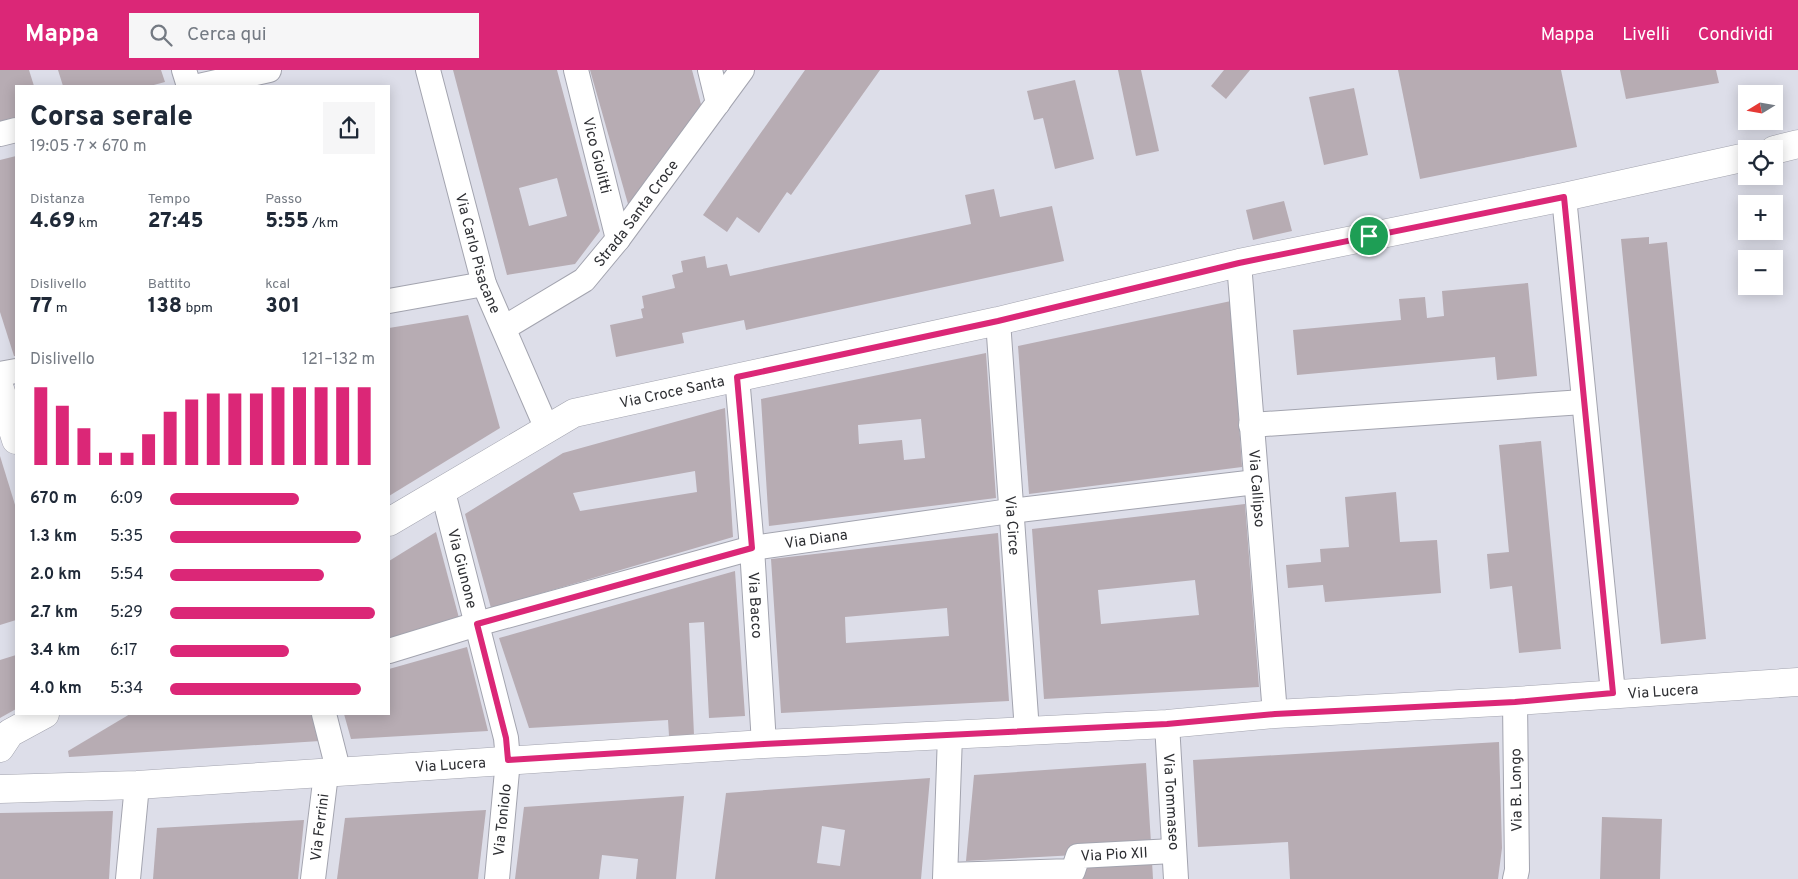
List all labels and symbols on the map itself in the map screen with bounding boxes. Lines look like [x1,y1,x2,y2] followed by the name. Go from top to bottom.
[1738,85,1782,130] north arrow
[577,116,614,196] street label: Vico Giolitti
[591,157,684,272] street label: Strada Santa Croce
[450,191,504,317] street label: Via Carlo Pisacane
[1348,215,1390,257] pin
[618,373,727,414] street label: Via Croce Santa
[1243,449,1268,528] street label: Via Callipso
[999,495,1023,556] street label: Via Circe
[783,526,849,554] street label: Via Diana
[442,527,480,611] street label: Via Giunone
[742,571,766,639] street label: Via Bacco
[1627,681,1699,704] street label: Via Lucera
[1507,748,1528,832] street label: Via B. Longo
[1158,753,1182,851] street label: Via Tommaseo
[414,754,486,778] street label: Via Lucera
[490,783,517,857] street label: Via Toniolo
[307,793,334,863] street label: Via Ferrini
[1080,844,1148,867] street label: Via Pio XII

